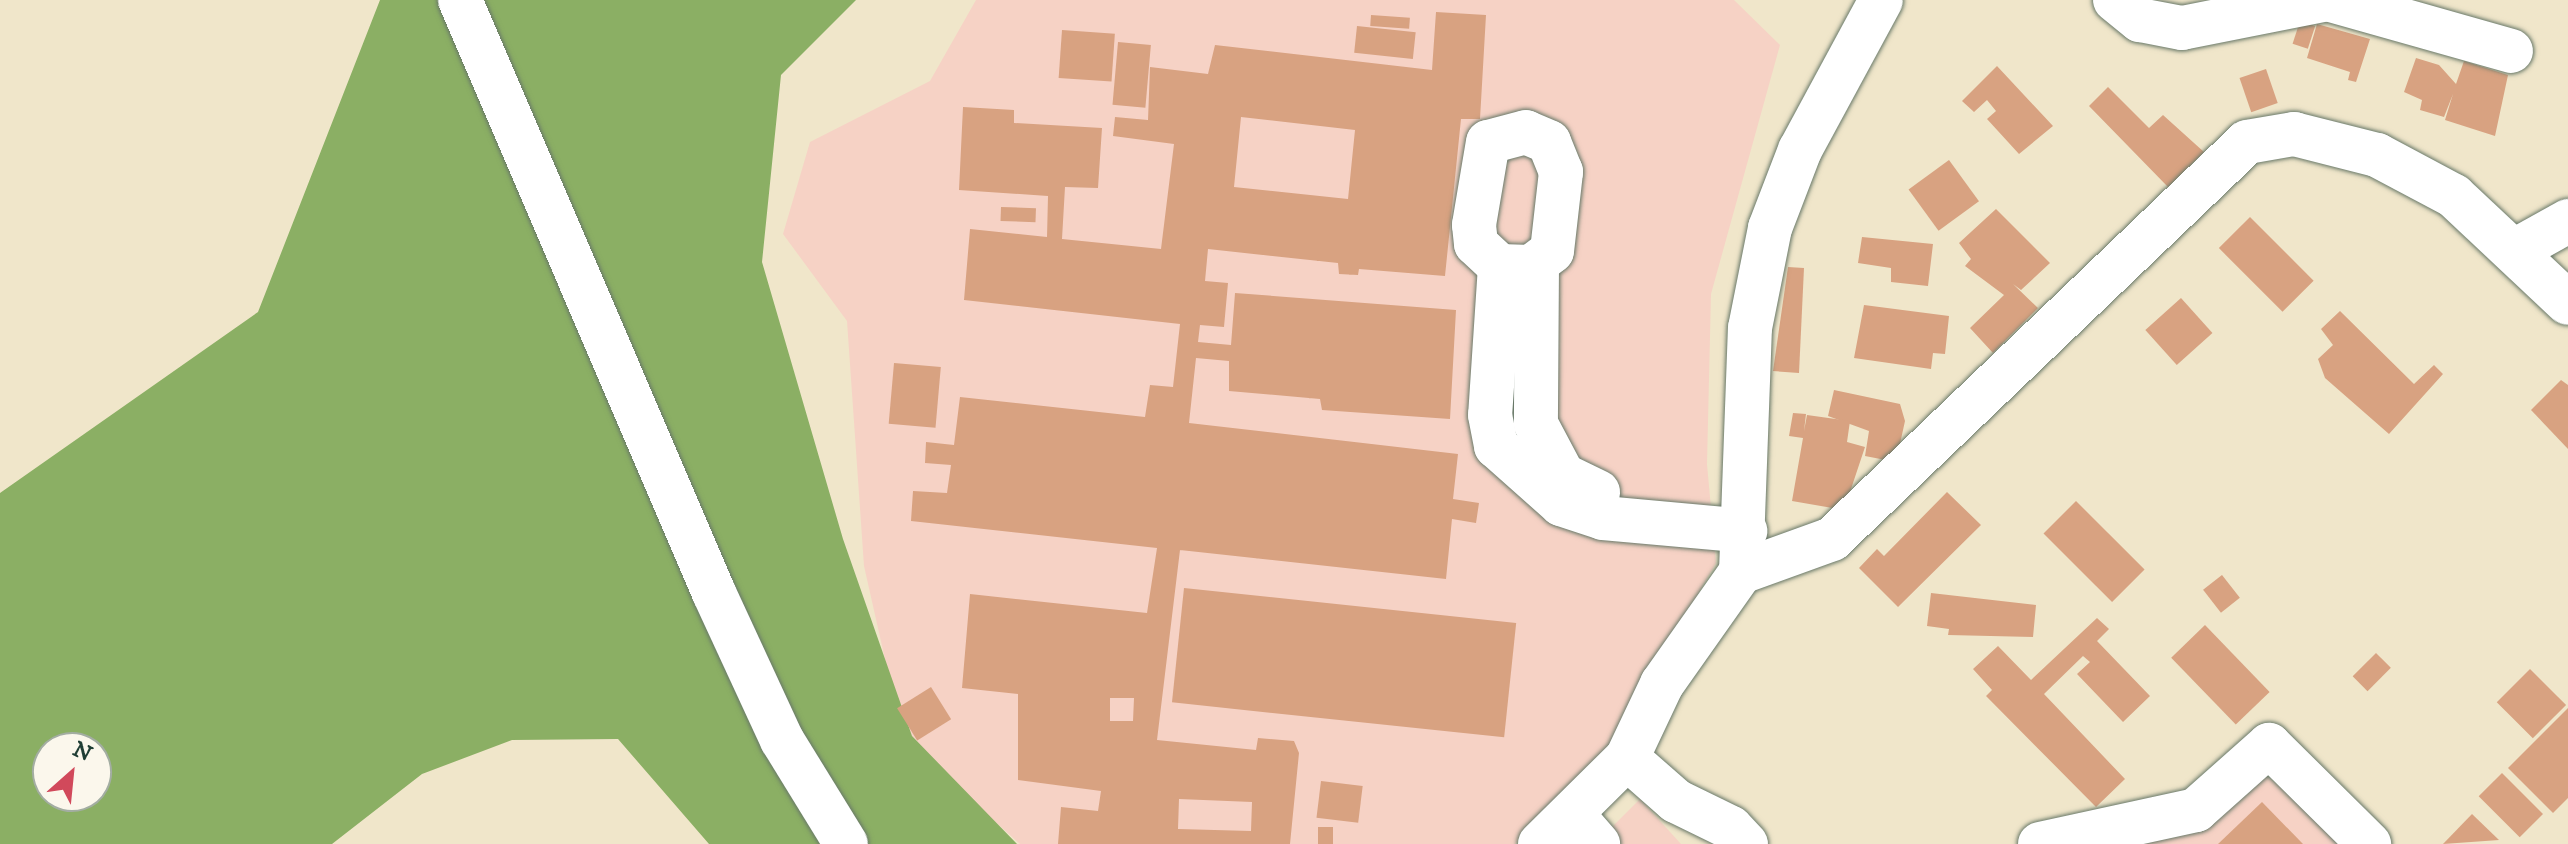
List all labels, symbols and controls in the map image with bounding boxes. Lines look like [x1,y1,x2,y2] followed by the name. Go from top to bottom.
[32,732,112,812] north arrow
[68,736,96,768] text: N

